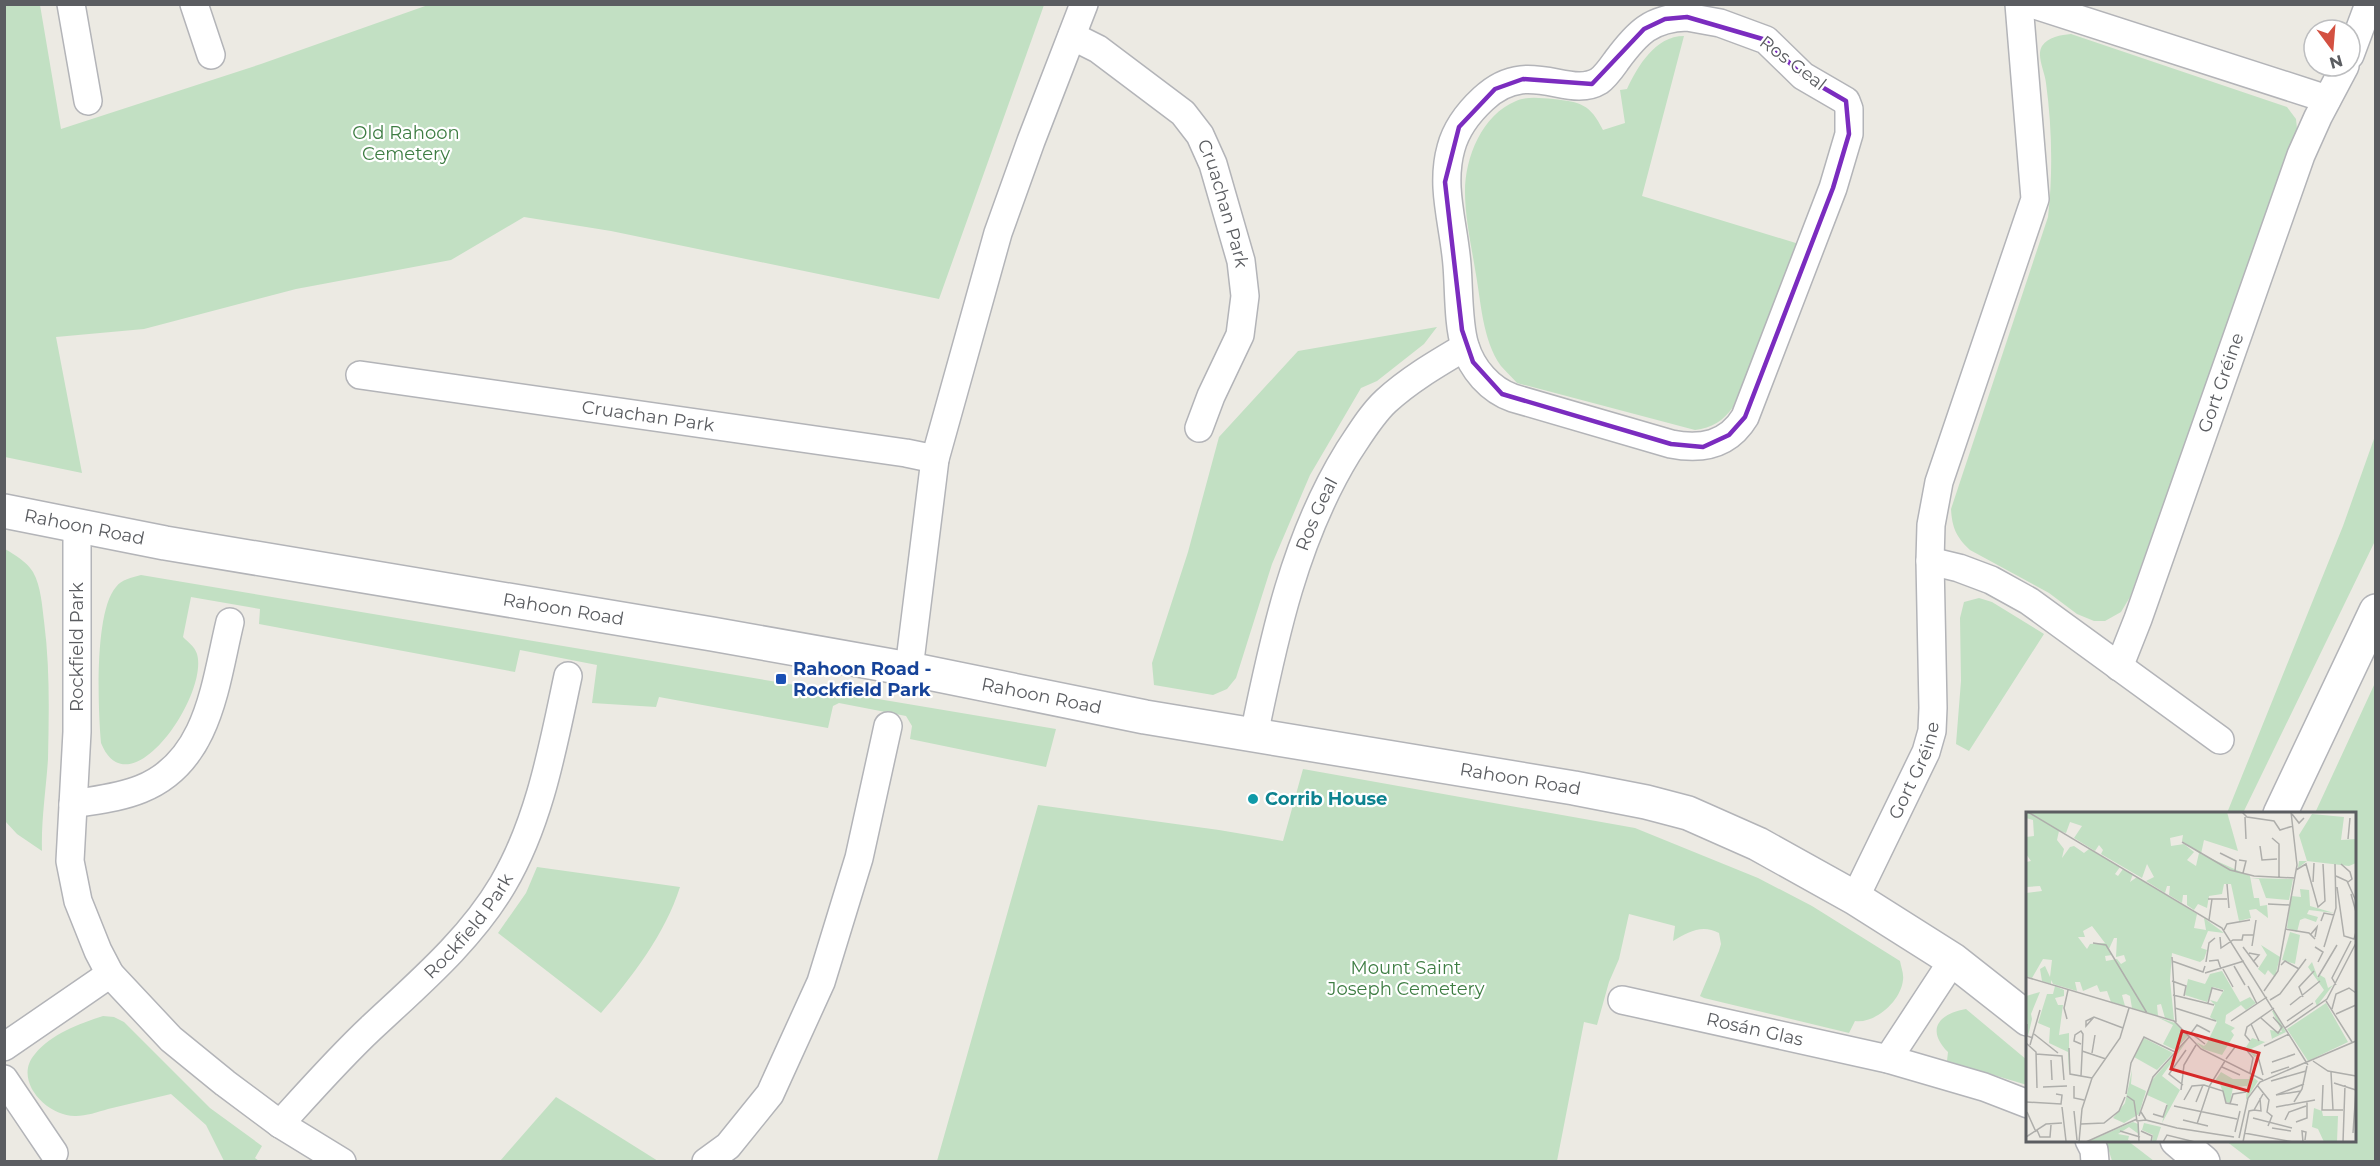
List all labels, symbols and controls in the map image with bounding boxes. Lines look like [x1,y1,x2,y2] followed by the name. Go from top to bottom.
[2302,18,2362,78] north arrow
[1755,31,1831,95] street label: Ros Geal
[2327,51,2345,73] text: N
[352,122,460,165] park label: Old Rahoon Cemetery
[1192,136,1253,269] street label: Cruachan Park
[2193,330,2249,436] street label: Gort Gréine
[580,396,716,437] street label: Cruachan Park
[1291,474,1342,554] street label: Ros Geal
[22,504,147,550] street label: Rahoon Road
[66,582,88,712] street label: Rockfield Park
[501,588,626,630] street label: Rahoon Road
[793,658,931,701] place label: Rahoon Road - Rockfield Park
[774,672,788,686] marker: Rahoon Road - Rockfield Park
[979,673,1104,719] street label: Rahoon Road
[1884,721,1943,823] street label: Gort Gréine
[1458,758,1583,800] street label: Rahoon Road
[1265,788,1387,810] place label: Corrib House
[1246,792,1260,806] marker: Corrib House
[2026,812,2356,1142] inset map
[419,869,518,983] street label: Rockfield Park
[1327,957,1485,1000] park label: Mount Saint Joseph Cemetery
[1704,1008,1806,1051] street label: Rosán Glas

